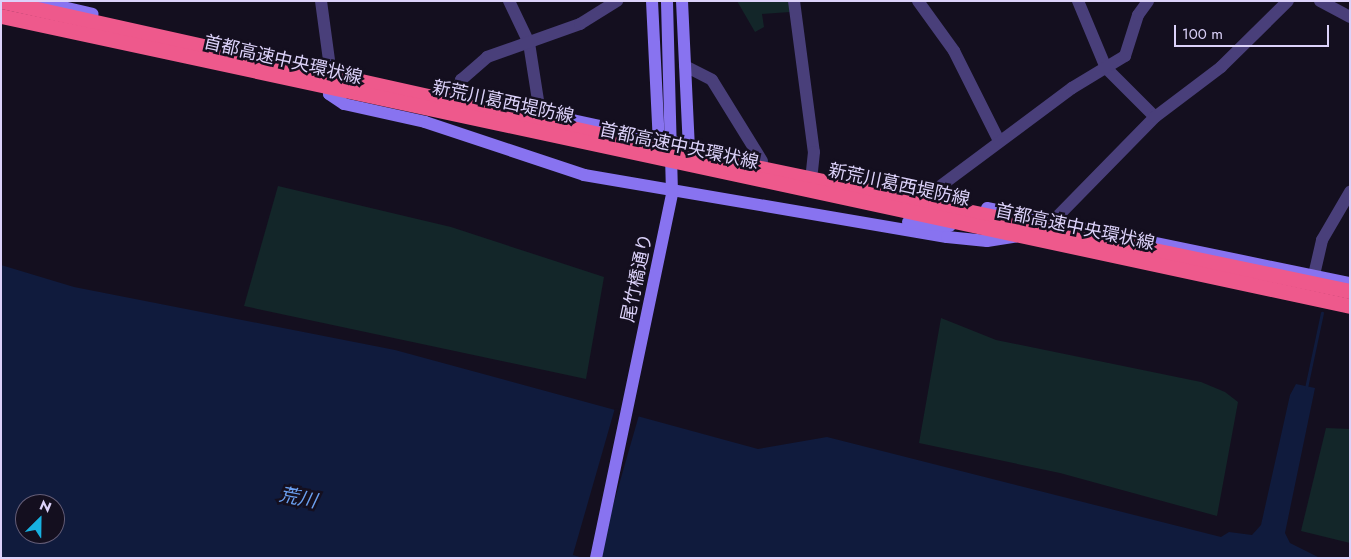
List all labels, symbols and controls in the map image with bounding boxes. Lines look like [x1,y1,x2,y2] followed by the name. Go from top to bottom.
[1176,15,1331,47] scale bar
[1182,23,1223,45] text: 100 m
[202,31,364,89] street label: 首都高速中央環状線
[430,76,576,128] street label: 新荒川葛西堤防線
[598,119,760,173] street label: 首都高速中央環状線
[826,159,972,211] street label: 新荒川葛西堤防線
[994,200,1156,254] street label: 首都高速中央環状線
[617,232,657,324] street label: 尾竹橋通り
[277,483,319,513] water label: 荒川
[15,494,65,544] north arrow
[36,495,54,517] text: N

